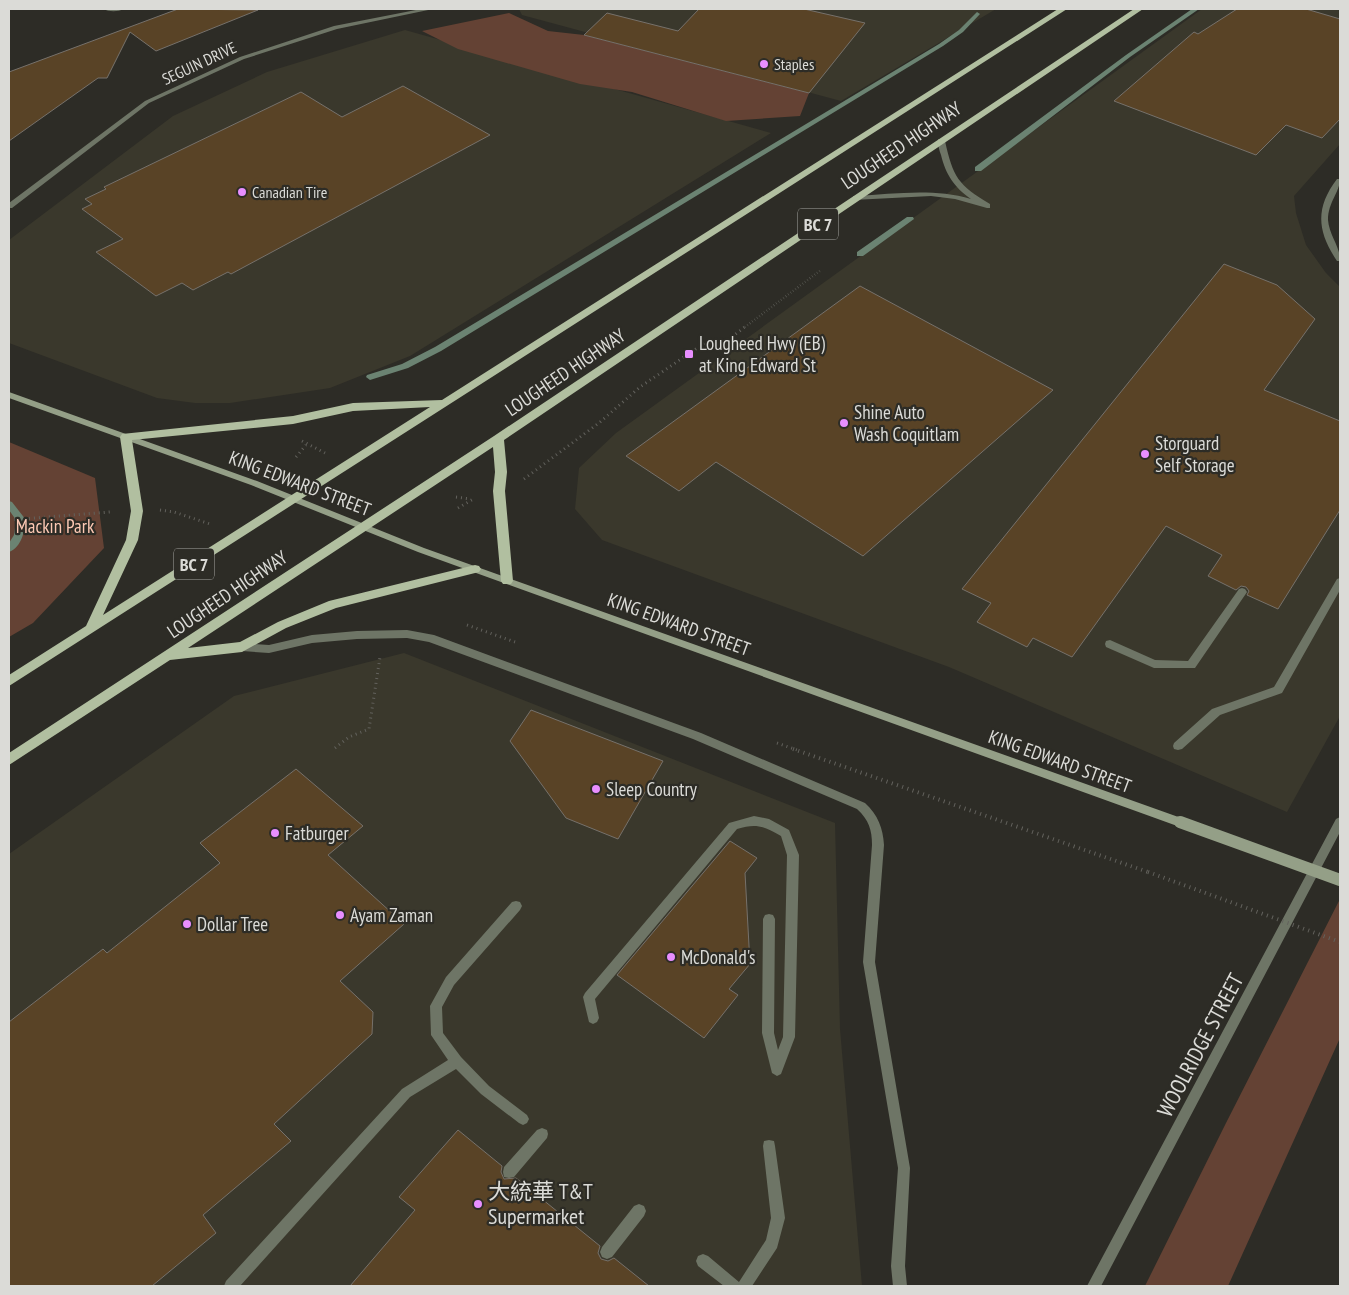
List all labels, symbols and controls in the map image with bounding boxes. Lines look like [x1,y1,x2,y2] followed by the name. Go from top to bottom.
[159,37,239,89] street label: SEGUIN DRIVE
[774,54,814,74] place label: Staples
[758,58,770,70] marker: Staples
[836,96,966,194] street label: LOUGHEED HIGHWAY
[252,182,327,202] place label: Canadian Tire
[236,186,248,198] marker: Canadian Tire
[798,208,838,240] road number: BC 7
[500,323,630,421] street label: LOUGHEED HIGHWAY
[699,331,826,377] place label: Lougheed Hwy (EB) at King Edward St
[683,348,695,360] marker: Lougheed Hwy (EB) at King Edward St
[854,400,959,446] place label: Shine Auto Wash Coquitlam
[838,417,850,429] marker: Shine Auto Wash Coquitlam
[1155,431,1235,477] place label: Storguard Self Storage
[226,445,375,521] street label: KING EDWARD STREET
[1139,448,1151,460] marker: Storguard Self Storage
[16,514,95,538] park label: Mackin Park
[162,545,292,643] street label: LOUGHEED HIGHWAY
[174,548,214,580] road number: BC 7
[604,587,754,661] street label: KING EDWARD STREET
[985,724,1135,798] street label: KING EDWARD STREET
[606,777,698,801] place label: Sleep Country
[590,783,602,795] marker: Sleep Country
[285,821,349,845] place label: Fatburger
[269,827,281,839] marker: Fatburger
[350,903,433,927] place label: Ayam Zaman
[334,909,346,921] marker: Ayam Zaman
[197,912,268,936] place label: Dollar Tree
[181,918,193,930] marker: Dollar Tree
[681,945,756,969] place label: McDonald's
[665,951,677,963] marker: McDonald's
[1150,968,1250,1121] street label: WOOLRIDGE STREET
[488,1177,593,1230] place label: 大統華 T&T Supermarket
[472,1198,484,1210] marker: 大統華 T&T Supermarket

